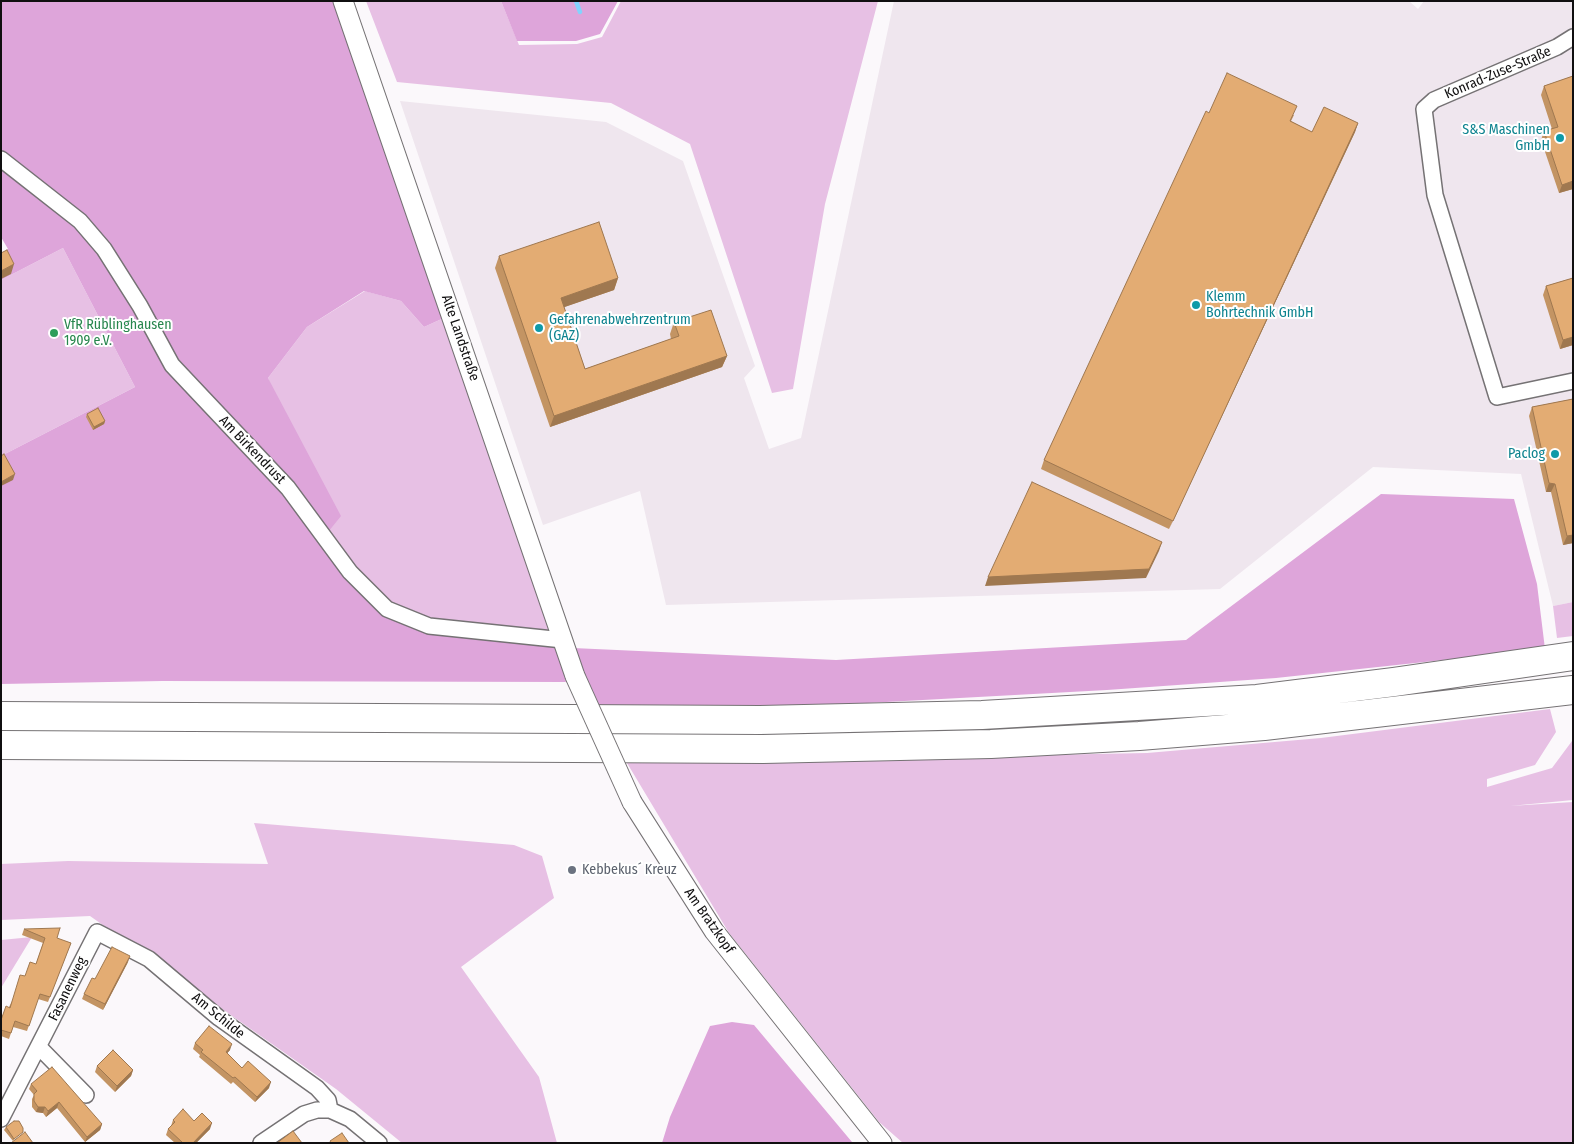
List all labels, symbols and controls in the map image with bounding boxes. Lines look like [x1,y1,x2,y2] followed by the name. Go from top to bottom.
[1442,43,1554,103] street label: Konrad-Zuse-Straße
[1462,122,1550,154] place label: S&S Maschinen GmbH
[1554,132,1566,144] marker: S&S Maschinen GmbH
[1206,289,1313,322] place label: Klemm Bohrtechnik GmbH
[437,293,483,383] street label: Alte Landstraße
[1190,299,1202,311] marker: Klemm Bohrtechnik GmbH
[549,312,691,344] place label: Gefahrenabwehrzentrum (GAZ)
[64,317,172,350] place label: VfR Rüblinghausen 1909 e.V.
[533,322,545,334] marker: Gefahrenabwehrzentrum (GAZ)
[48,327,60,339] marker: VfR Rüblinghausen 1909 e.V.
[215,412,289,488] street label: Am Birkendrust
[1508,446,1545,462] place label: Paclog
[1549,448,1561,460] marker: Paclog
[582,862,677,878] place label: Kebbekus´ Kreuz
[566,864,578,876] marker: Kebbekus´ Kreuz
[680,885,738,957] street label: Am Bratzkopf
[45,954,91,1024] street label: Fasanenweg
[188,990,248,1042] street label: Am Schilde

